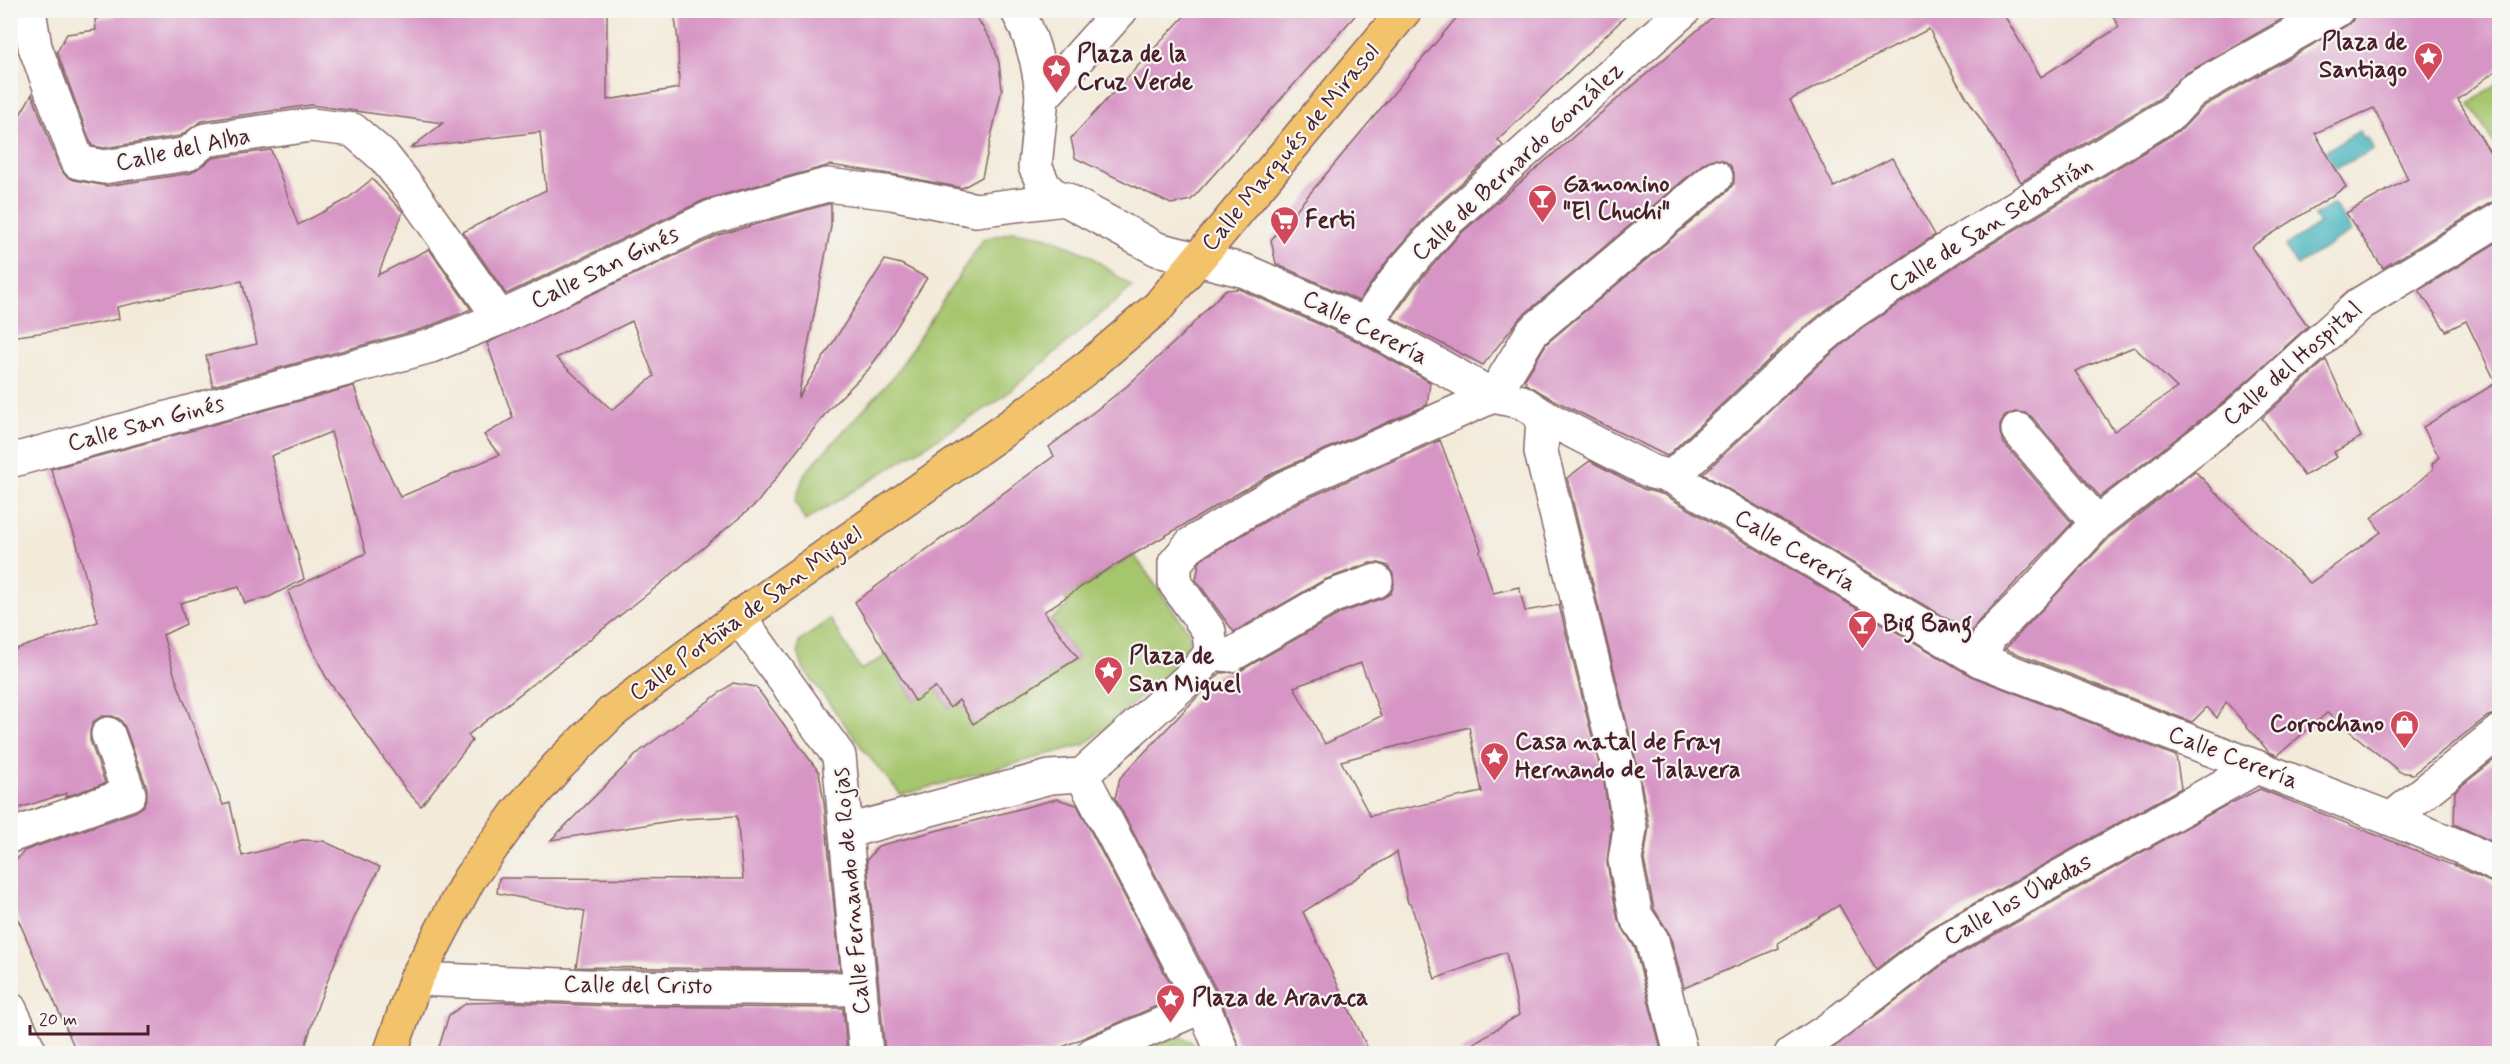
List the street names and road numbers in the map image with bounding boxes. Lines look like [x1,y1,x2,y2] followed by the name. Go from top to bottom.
[1195,38,1387,258] street label: Calle Marqués de Mirasol
[1405,55,1631,269] street label: Calle de Bernardo González
[113,121,253,179] street label: Calle del Alba
[1883,150,2099,300] street label: Calle de San Sebastián
[526,219,685,317] street label: Calle San Ginés
[1297,283,1433,373] street label: Calle Cerería
[2217,295,2369,433] street label: Calle del Hospital
[64,388,228,460] street label: Calle San Ginés
[1728,502,1862,600] street label: Calle Cerería
[623,519,870,711] street label: Calle Portiña de San Miguel
[2164,719,2302,797] street label: Calle Cerería
[826,766,878,1016] street label: Calle Fernando de Rojas
[1939,846,2098,953] street label: Calle los Úbedas
[563,969,713,1003] street label: Calle del Cristo

